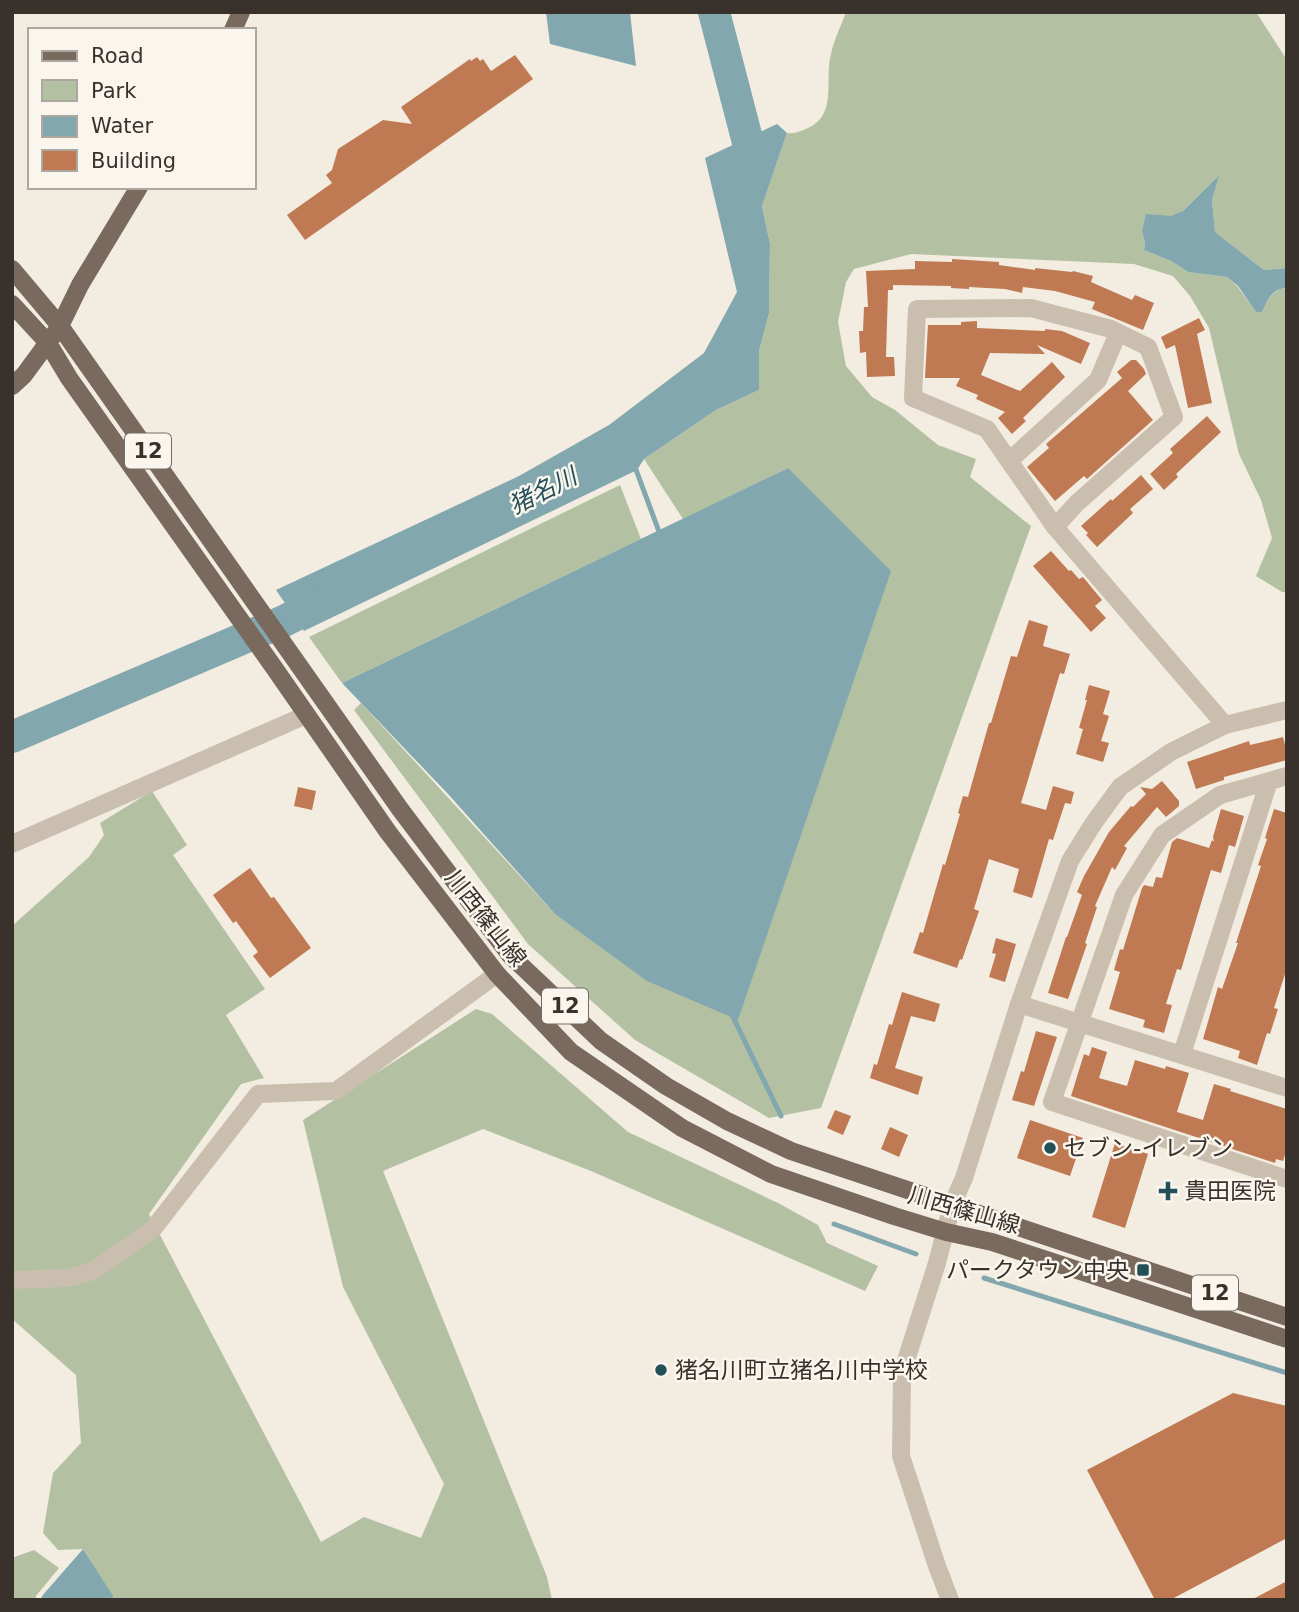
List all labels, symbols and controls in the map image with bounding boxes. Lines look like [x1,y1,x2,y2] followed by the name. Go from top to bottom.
[28,28,256,189] legend
[91,44,144,68] text: Road
[91,79,137,103] text: Park
[91,114,153,138] text: Water
[91,149,176,173] text: Building
[125,434,171,468] road number: 12
[505,461,584,520] water label: 猪名川
[440,865,532,971] street label: 川西篠山線
[542,988,588,1024] road number: 12
[1064,1135,1233,1161] place label: セブン-イレブン
[1042,1140,1058,1156] marker: セブン-イレブン
[1184,1178,1276,1204] place label: 貴田医院
[1158,1181,1178,1201] marker: 貴田医院
[905,1182,1023,1238] street label: 川西篠山線
[946,1257,1129,1283] place label: パークタウン中央
[1135,1262,1151,1278] marker: パークタウン中央
[1192,1276,1238,1310] road number: 12
[675,1357,928,1383] place label: 猪名川町立猪名川中学校
[653,1362,669,1378] marker: 猪名川町立猪名川中学校

